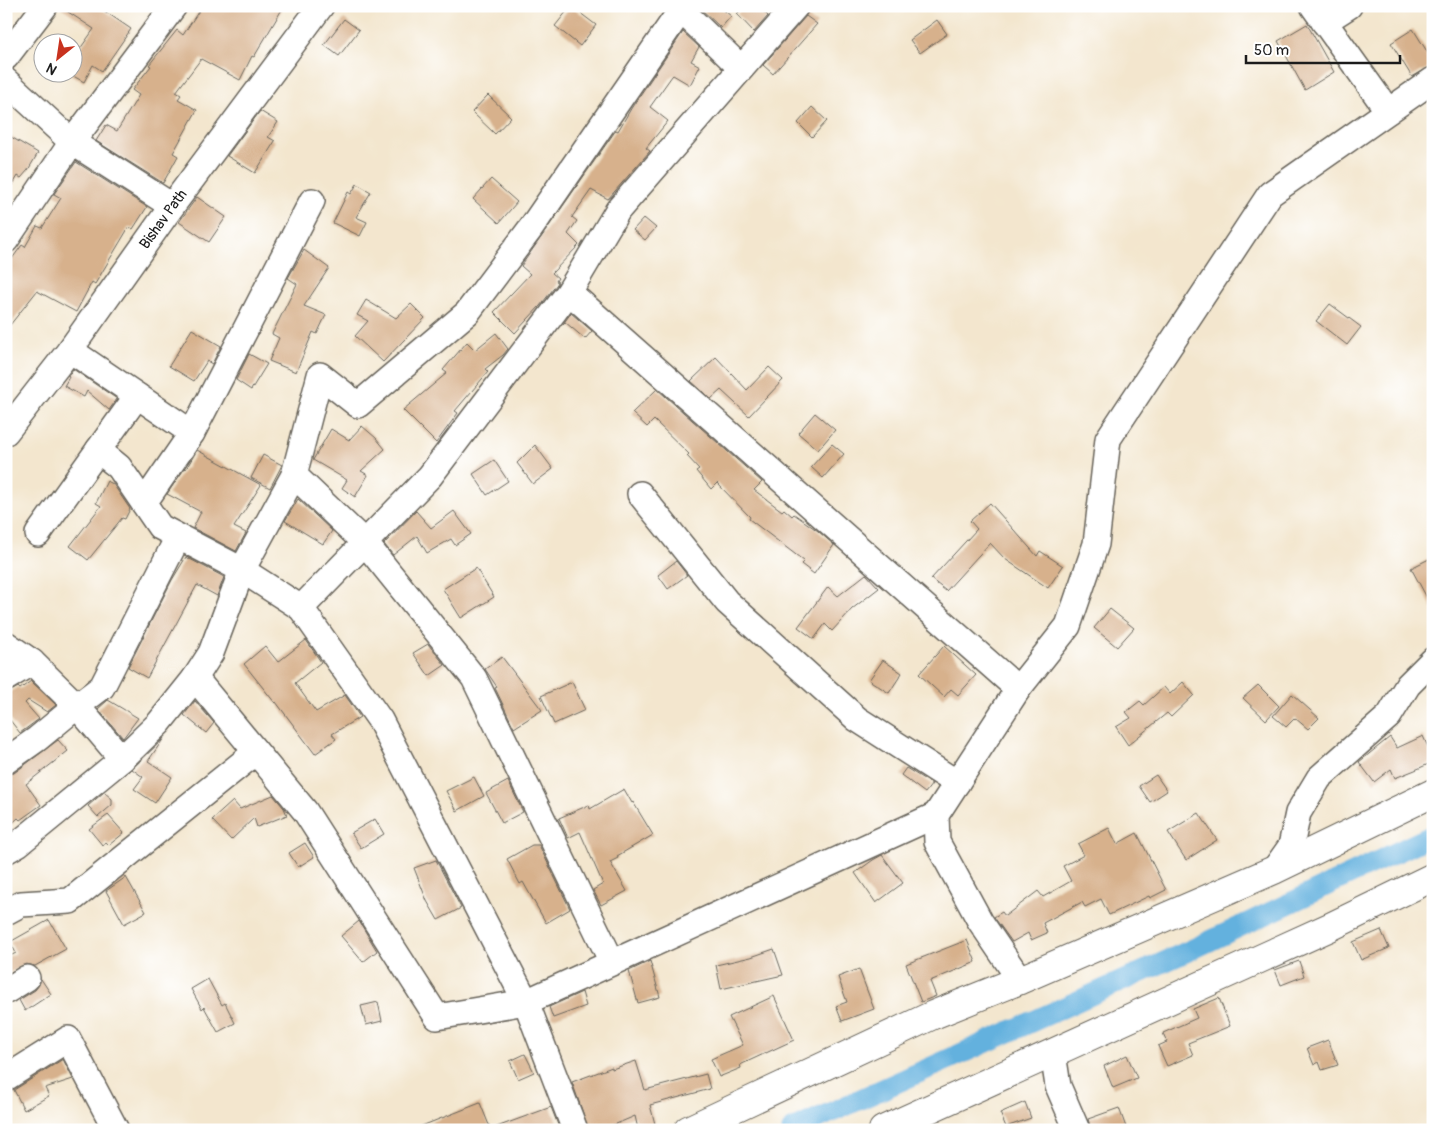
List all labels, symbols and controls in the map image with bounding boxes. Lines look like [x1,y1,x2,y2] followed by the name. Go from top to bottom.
[32,32,82,82] north arrow
[1246,32,1400,64] scale bar
[1254,41,1289,60] text: 50 m
[43,59,60,79] text: N
[135,186,191,253] street label: Bishav Path

